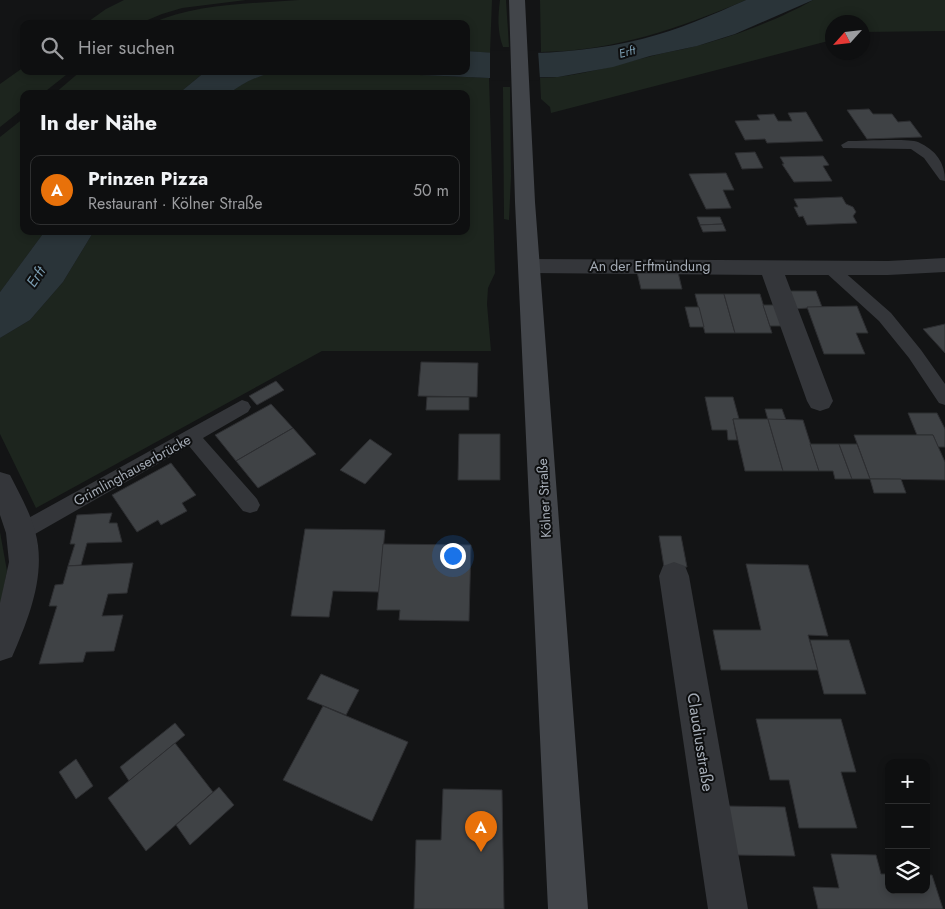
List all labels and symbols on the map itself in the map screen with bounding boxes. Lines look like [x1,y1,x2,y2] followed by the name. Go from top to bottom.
[825,15,870,60] north arrow
[617,41,638,63] water label: Erft
[589,256,711,276] street label: An der Erftmündung
[21,261,52,292] water label: Erft
[70,429,194,511] street label: Grimlinghauserbrücke
[532,458,556,538] street label: Kölner Straße
[440,543,466,569] your location
[681,691,720,793] street label: Claudiusstraße
[465,811,497,852] pin: A

